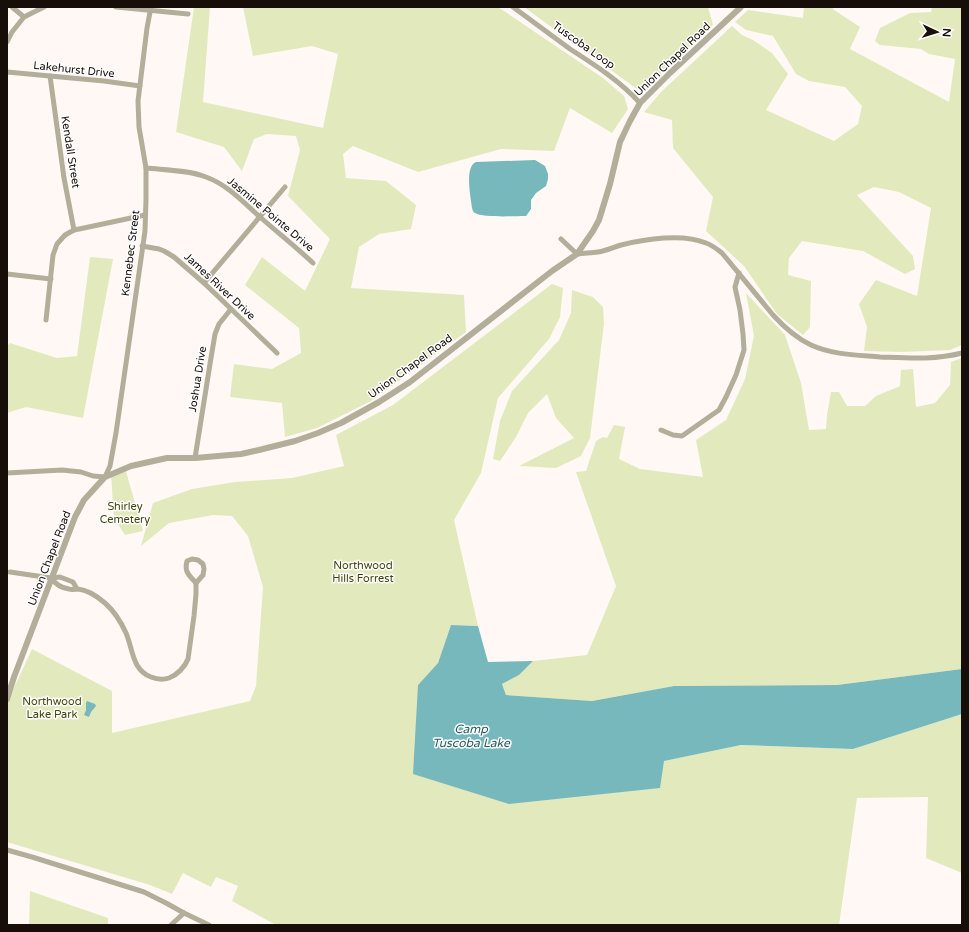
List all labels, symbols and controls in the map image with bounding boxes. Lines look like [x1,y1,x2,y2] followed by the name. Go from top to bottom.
[917,12,957,52] north arrow
[550,19,617,72] street label: Tuscoba Loop
[632,20,713,99] street label: Union Chapel Road
[940,28,953,38] text: N
[33,59,115,80] street label: Lakehurst Drive
[58,115,83,189] street label: Kendall Street
[225,174,317,254] street label: Jasmine Pointe Drive
[119,209,142,297] street label: Kennebec Street
[181,250,258,323] street label: James River Drive
[366,332,455,401] street label: Union Chapel Road
[186,345,209,413] street label: Joshua Drive
[100,500,150,526] park label: Shirley Cemetery
[25,509,74,608] street label: Union Chapel Road
[332,559,394,585] park label: Northwood Hills Forrest
[22,695,82,721] park label: Northwood Lake Park
[432,722,511,750] water label: Camp Tuscoba Lake

